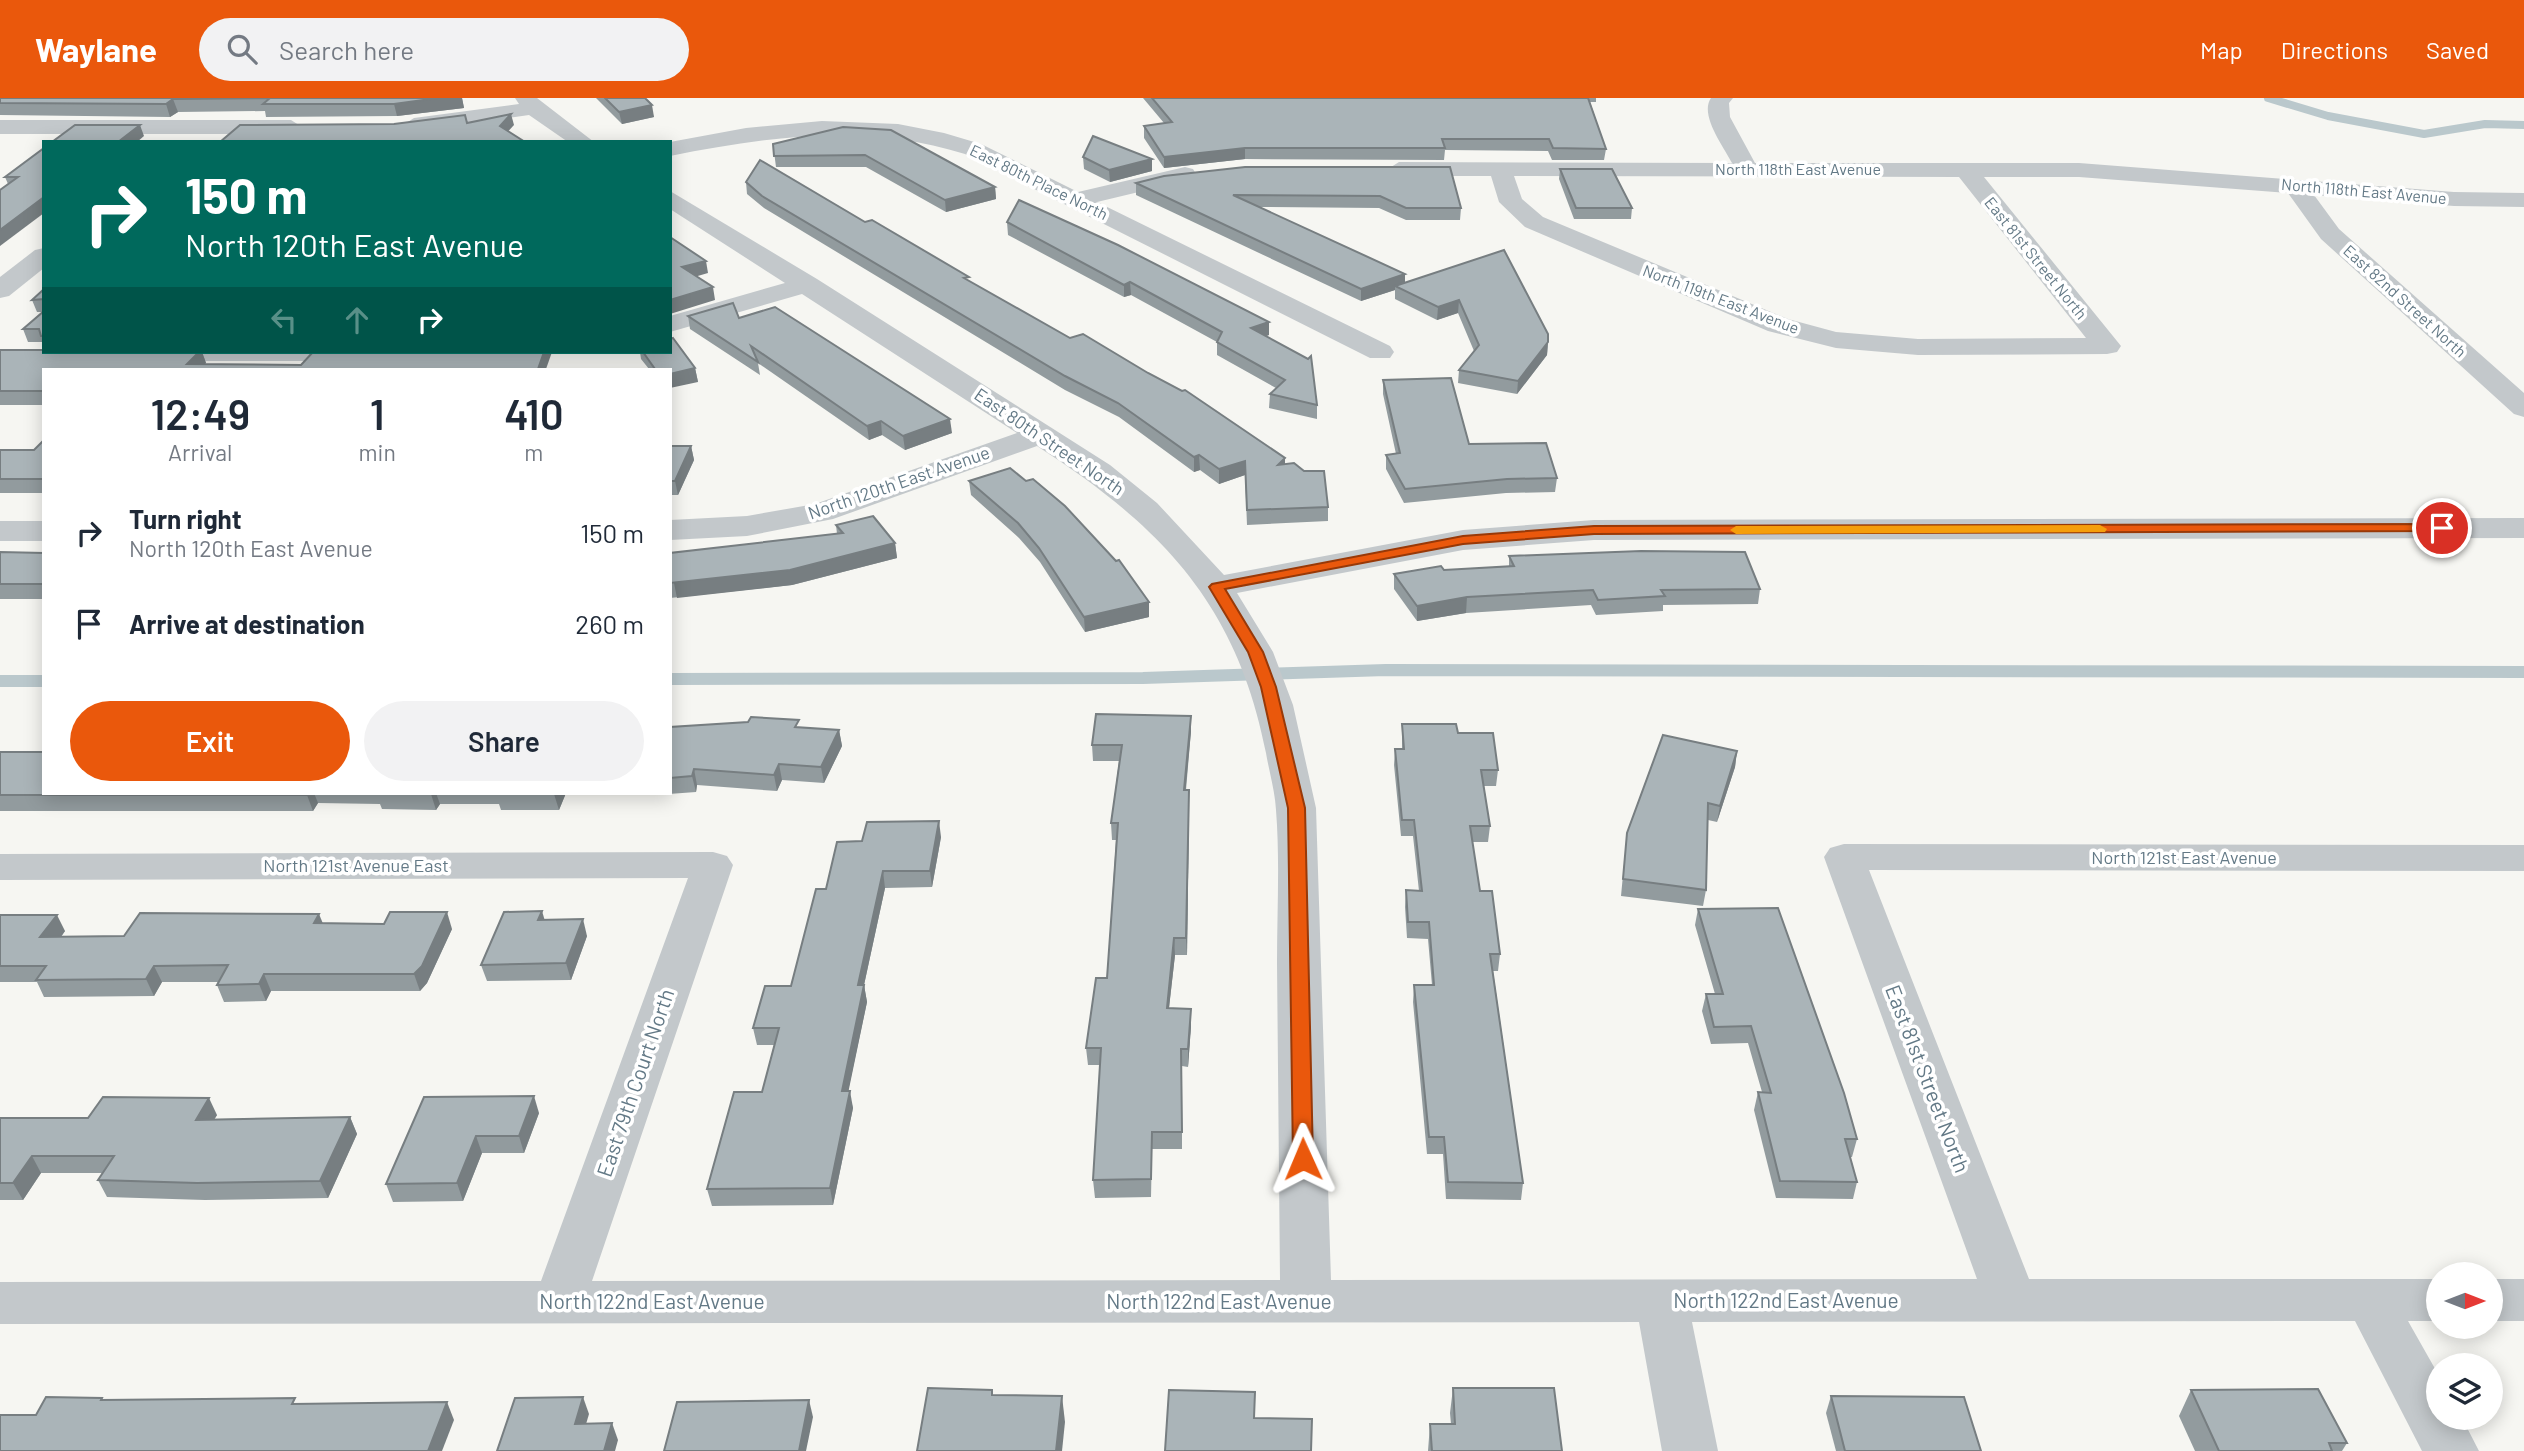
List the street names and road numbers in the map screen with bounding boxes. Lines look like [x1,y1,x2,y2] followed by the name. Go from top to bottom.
[967,140,1111,223] street label: East 80th Place North
[1715,159,1881,178] street label: North 118th East Avenue
[2281,174,2447,207] street label: North 118th East Avenue
[1981,193,2091,323] street label: East 81st Street North
[2340,240,2471,361] street label: East 82nd Street North
[1640,260,1802,337] street label: North 119th East Avenue
[970,383,1129,500] street label: East 80th Street North
[805,441,992,523] street label: North 120th East Avenue
[2091,846,2277,868] street label: North 121st East Avenue
[263,854,449,876] street label: North 121st Avenue East
[1881,981,1976,1176] street label: East 81st Street North
[591,985,678,1180] street label: East 79th Court North
[1673,1287,1899,1312] street label: North 122nd East Avenue
[539,1288,765,1313] street label: North 122nd East Avenue
[1106,1288,1332,1313] street label: North 122nd East Avenue

